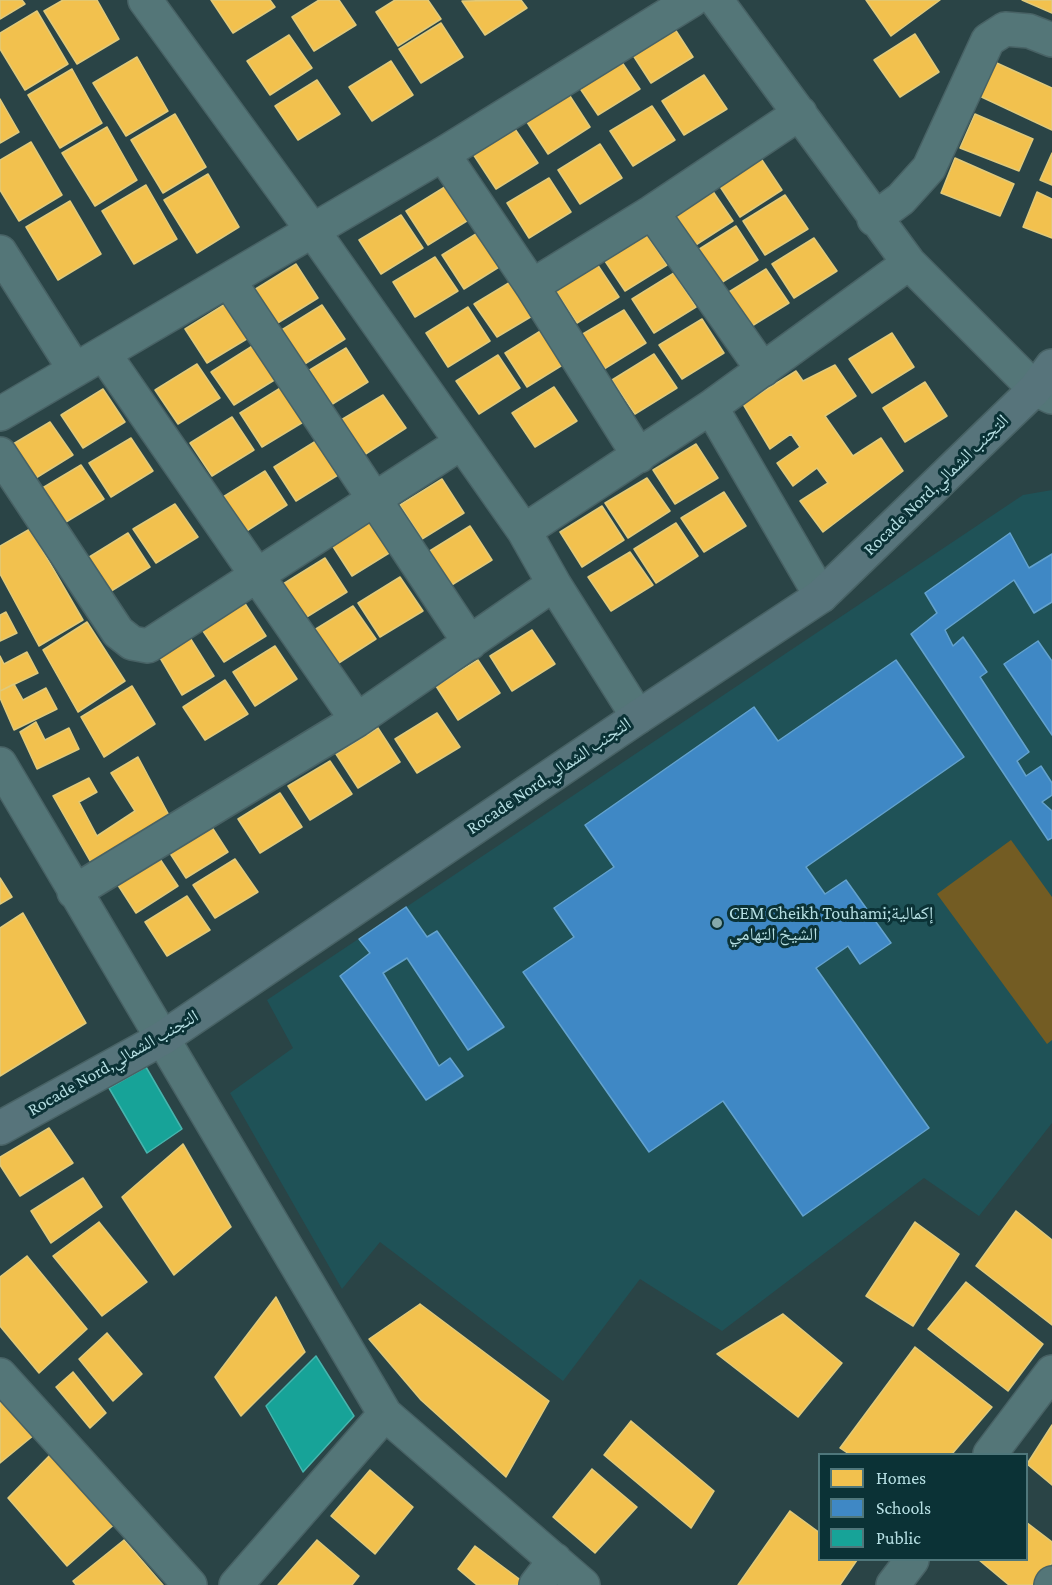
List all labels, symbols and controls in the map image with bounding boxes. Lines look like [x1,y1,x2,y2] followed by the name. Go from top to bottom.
[859,410,1013,560] street label: Rocade Nord,التجنب الشمالي
[463,713,635,839] street label: Rocade Nord,التجنب الشمالي
[729,902,933,944] place label: CEM Cheikh Touhami;إكمالية الشيخ التهامي
[710,916,724,930] marker: CEM Cheikh Touhami;إكمالية الشيخ التهامي
[24,1005,202,1121] street label: Rocade Nord,التجنب الشمالي
[818,1453,1028,1561] legend
[876,1468,926,1488] text: Homes
[876,1498,931,1518] text: Schools
[876,1528,921,1548] text: Public

